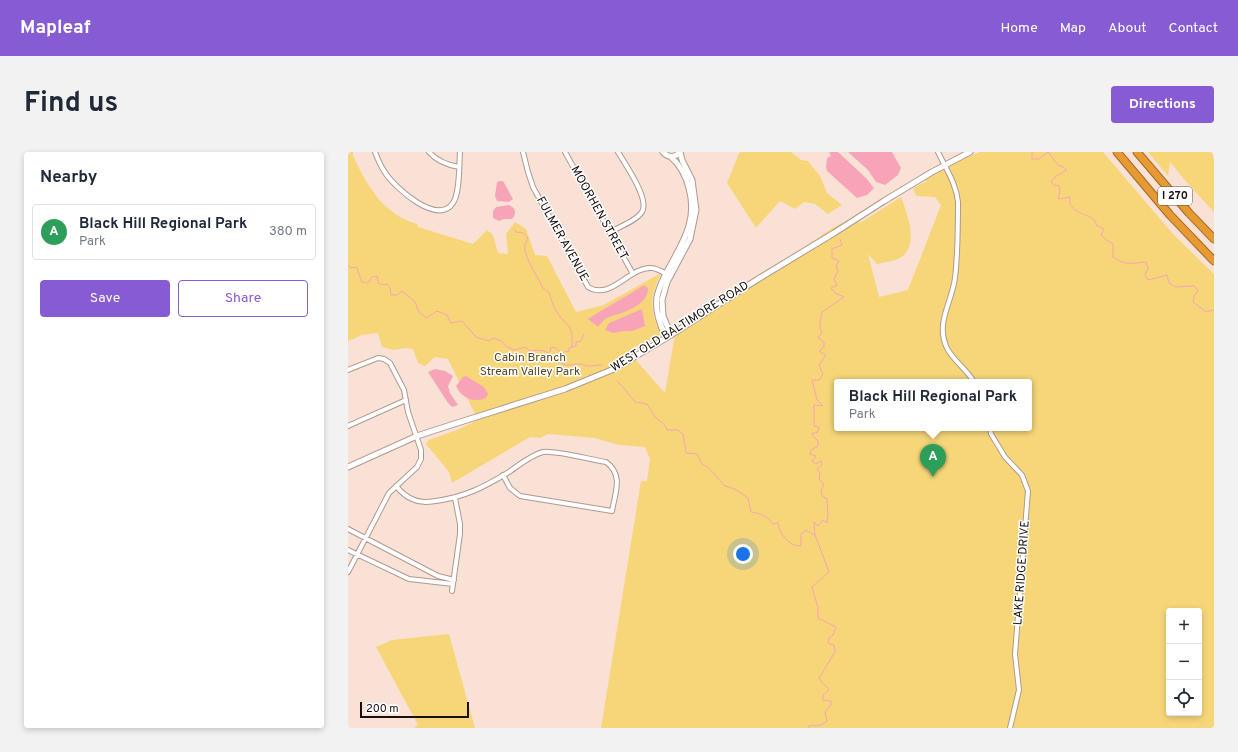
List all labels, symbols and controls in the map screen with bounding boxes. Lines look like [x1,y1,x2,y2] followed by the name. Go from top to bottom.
[20,16,91,40] text: Mapleaf
[1001,20,1038,37] text: Home
[1060,20,1086,37] text: Map
[1108,20,1147,37] text: About
[1169,20,1218,37] text: Contact
[24,86,118,122] text: Find us
[1111,86,1214,123] button: Directions
[567,163,631,263] street label: MOORHEN STREET
[40,167,97,189] text: Nearby
[1158,187,1192,205] road number: I 270
[532,194,592,284] street label: FULMER AVENUE
[79,215,247,234] text: Black Hill Regional Park
[49,224,59,240] text: A
[269,224,307,240] text: 380 m
[79,234,106,250] text: Park
[608,278,752,376] street label: WEST OLD BALTIMORE ROAD
[40,280,170,317] button: Save
[178,280,308,317] button: Share
[480,350,580,380] park label: Cabin Branch Stream Valley Park
[834,379,1032,431] popup
[849,388,1017,407] text: Black Hill Regional Park
[849,407,876,423] text: Park
[920,444,946,477] pin: A
[1010,520,1034,626] street label: LAKE RIDGE DRIVE
[733,544,753,564] your location
[1166,608,1202,716] map controls
[1166,608,1202,644] button: +
[1166,644,1202,680] button: −
[1166,680,1202,716] button: locate
[360,700,469,719] scale bar
[366,702,399,716] text: 200 m

